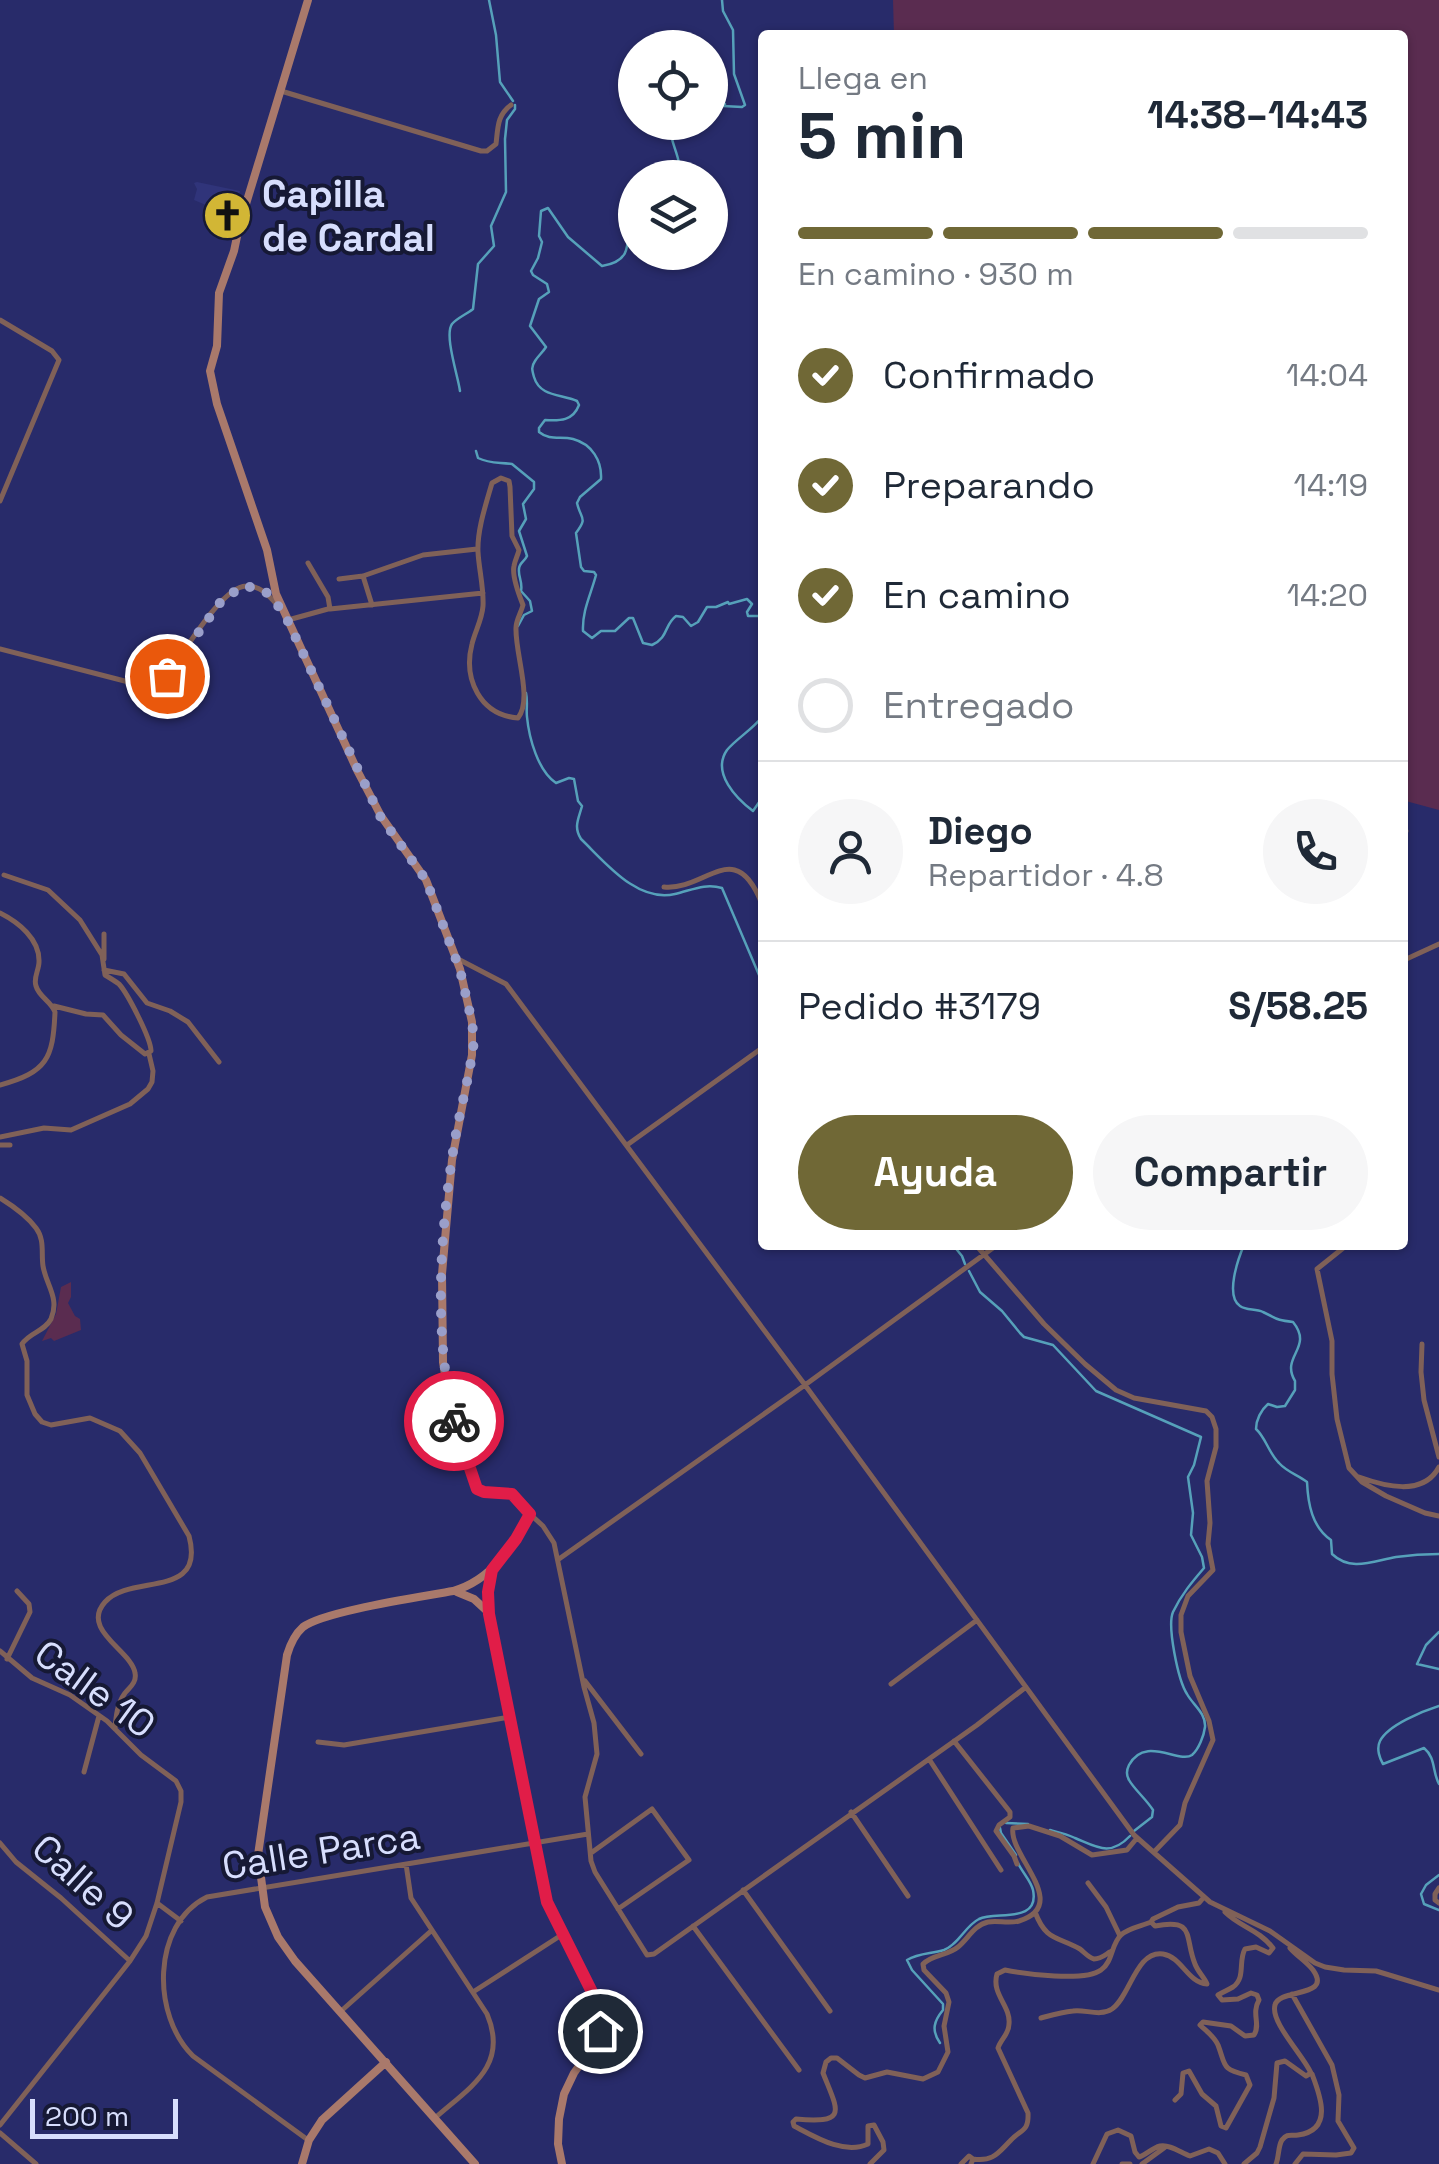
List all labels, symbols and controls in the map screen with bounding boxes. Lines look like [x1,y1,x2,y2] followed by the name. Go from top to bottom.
[618,30,728,270] map controls
[618,30,728,140] button: locate
[798,58,928,98] text: Llega en
[1147,91,1368,139] text: 14:38–14:43
[798,94,966,177] text: 5 min
[618,160,728,270] button: layers
[262,170,435,262] place label: Capilla de Cardal
[201,190,253,242] church icon: Capilla de Cardal
[798,254,1074,294] text: En camino · 930 m
[798,348,853,403] icon: check
[883,351,1095,399] text: Confirmado
[1286,355,1368,395] text: 14:04
[798,458,853,513] icon: check
[883,461,1095,509] text: Preparando
[1294,465,1368,505] text: 14:19
[798,568,853,623] icon: check
[883,571,1071,619] text: En camino
[1287,575,1368,615] text: 14:20
[125,634,210,719] pin
[140,649,195,704] icon: bag
[883,681,1074,729] text: Entregado
[798,799,903,904] button: person
[1263,799,1368,904] button: phone
[928,807,1033,855] text: Diego
[928,855,1164,895] text: Repartidor · 4.8
[798,982,1041,1030] text: Pedido #3179
[1228,982,1368,1030] text: S/58.25
[798,1115,1073,1230] button: Ayuda
[1093,1115,1368,1230] button: Compartir
[404,1371,504,1471] courier
[427,1394,482,1449] icon: bike
[25,1629,165,1749] street label: Calle 10
[219,1812,423,1890] street label: Calle Parca
[22,1824,144,1940] street label: Calle 9
[558,1989,643,2074] pin
[573,2004,628,2059] icon: home
[30,2094,178,2138] scale bar
[45,2098,129,2134] text: 200 m

